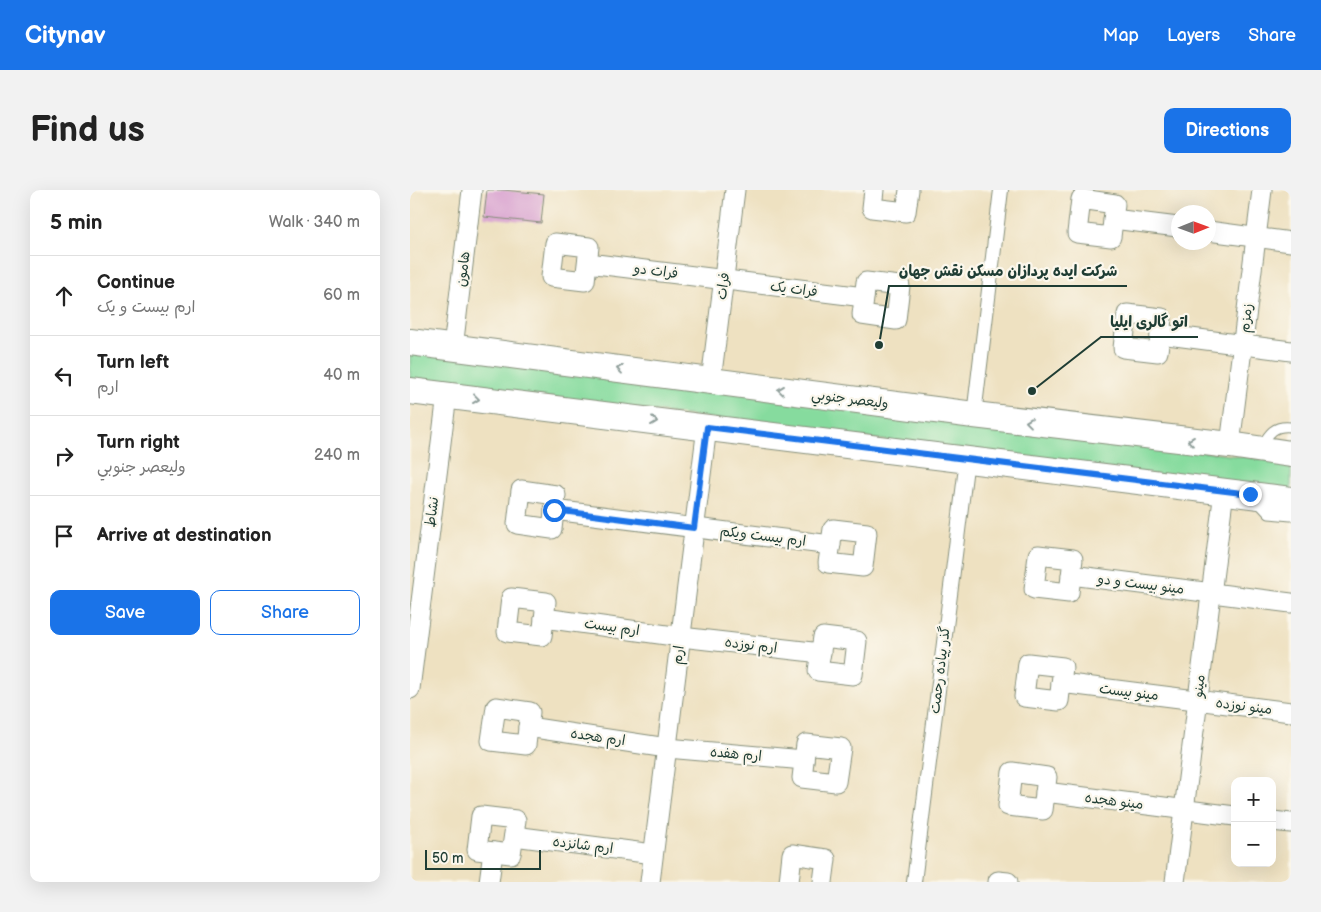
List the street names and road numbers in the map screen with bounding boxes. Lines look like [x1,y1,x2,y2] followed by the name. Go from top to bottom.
[452,250,474,288] street label: هامون
[632,260,679,282] street label: فرات دو
[713,271,733,301] street label: فرات
[769,278,819,300] street label: فرات یک
[1236,302,1258,334] street label: زمزم
[810,386,889,416] street label: وليعصر جنوبي
[422,496,442,528] street label: نشاط
[719,522,807,552] street label: ارم بیست ویکم
[1096,570,1185,599] street label: مینو بیست و دو
[583,615,641,641] street label: ارم بیست
[926,625,955,715] street label: گذر پیاده رحمت
[724,633,778,659] street label: ارم نوزده
[668,645,690,666] street label: ارم
[1189,674,1210,699] street label: مینو
[1098,680,1160,705] street label: مینو بیست
[1215,694,1273,719] street label: مینو نوزده
[569,725,626,751] street label: ارم هجده
[709,743,763,767] street label: ارم هفده
[1084,789,1144,814] street label: مینو هجده
[551,833,614,859] street label: ارم شانزده

